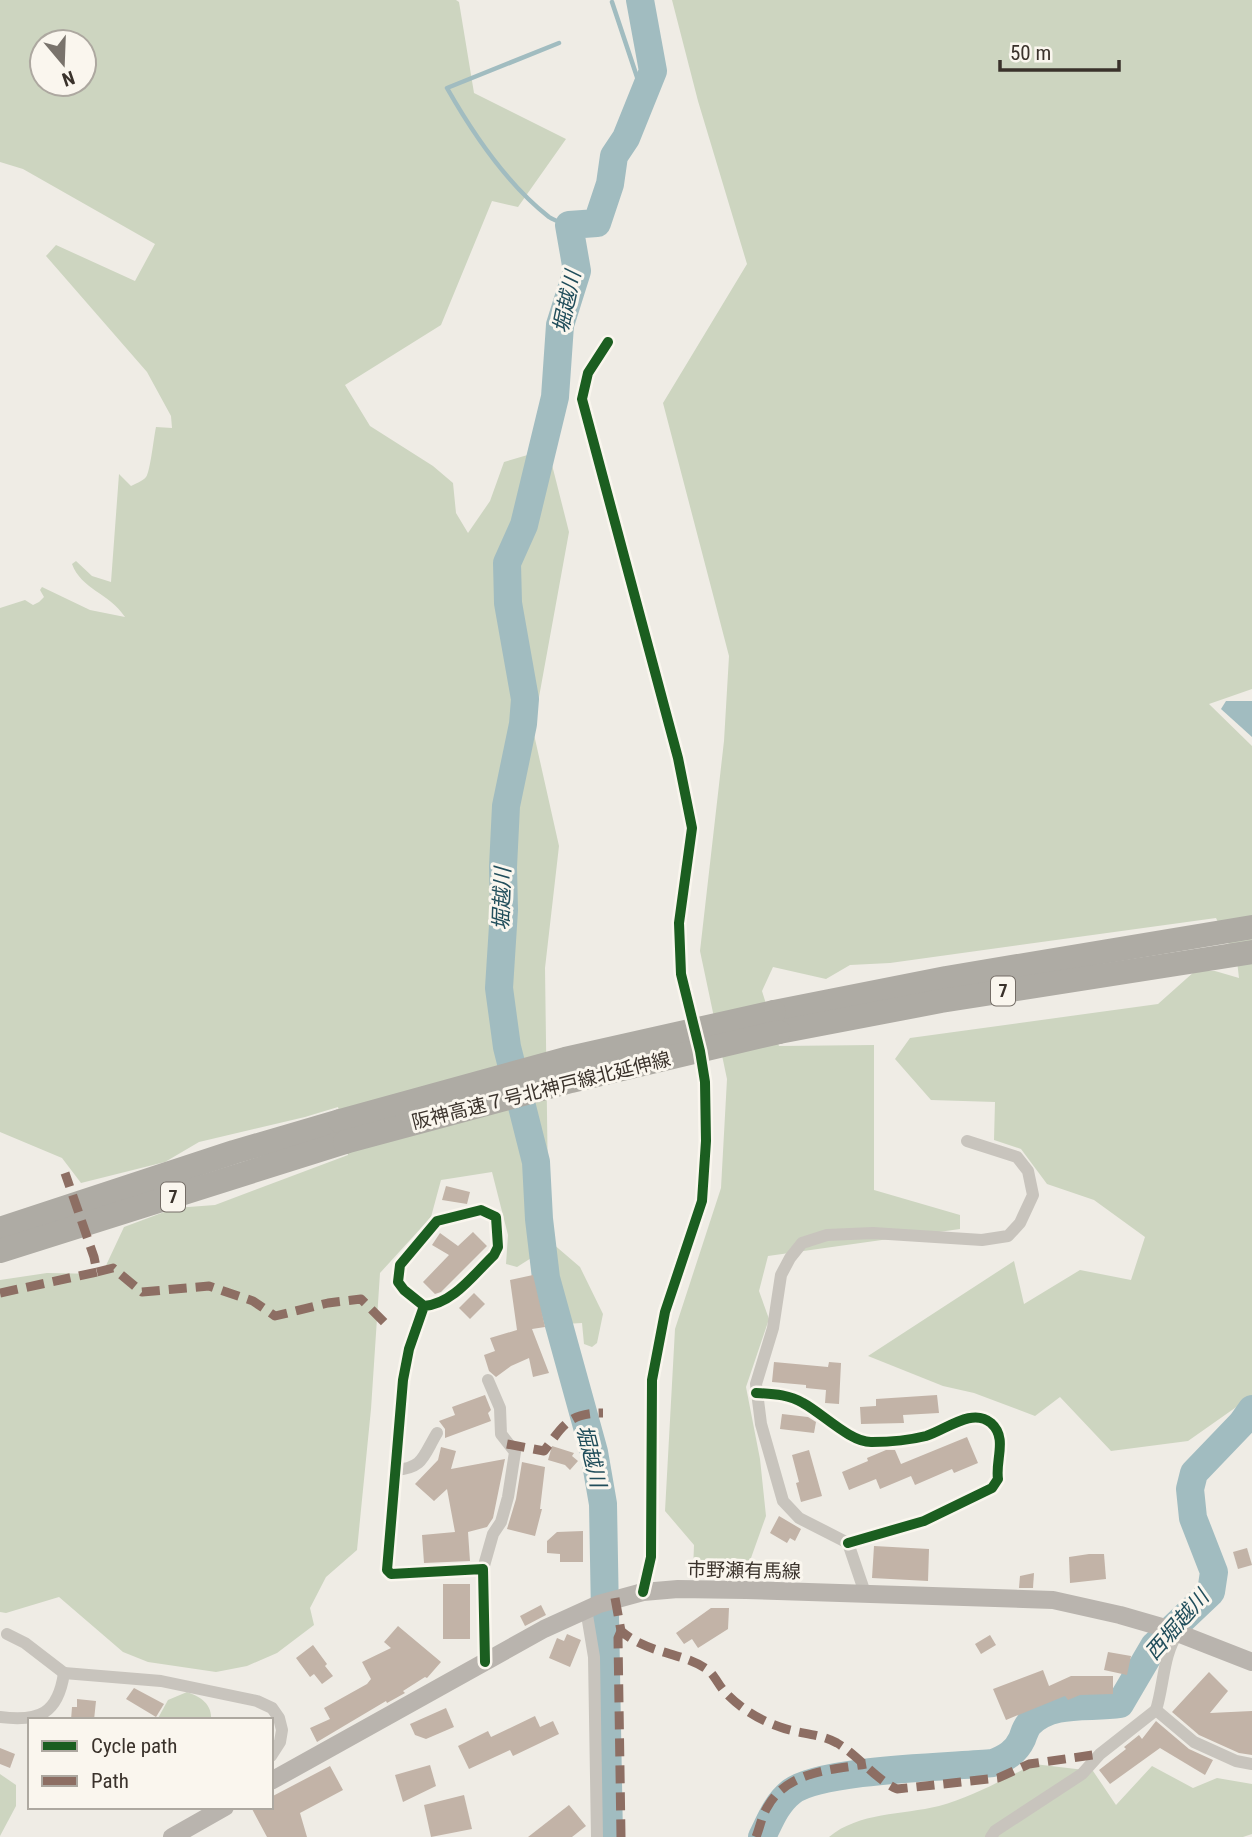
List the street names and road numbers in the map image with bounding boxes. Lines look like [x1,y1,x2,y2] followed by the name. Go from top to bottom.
[991,976,1015,1006] road number: 7
[409,1047,673,1134] street label: 阪神高速７号北神戸線北延伸線
[161,1182,185,1212] road number: 7
[687,1558,801,1583] street label: 市野瀬有馬線

